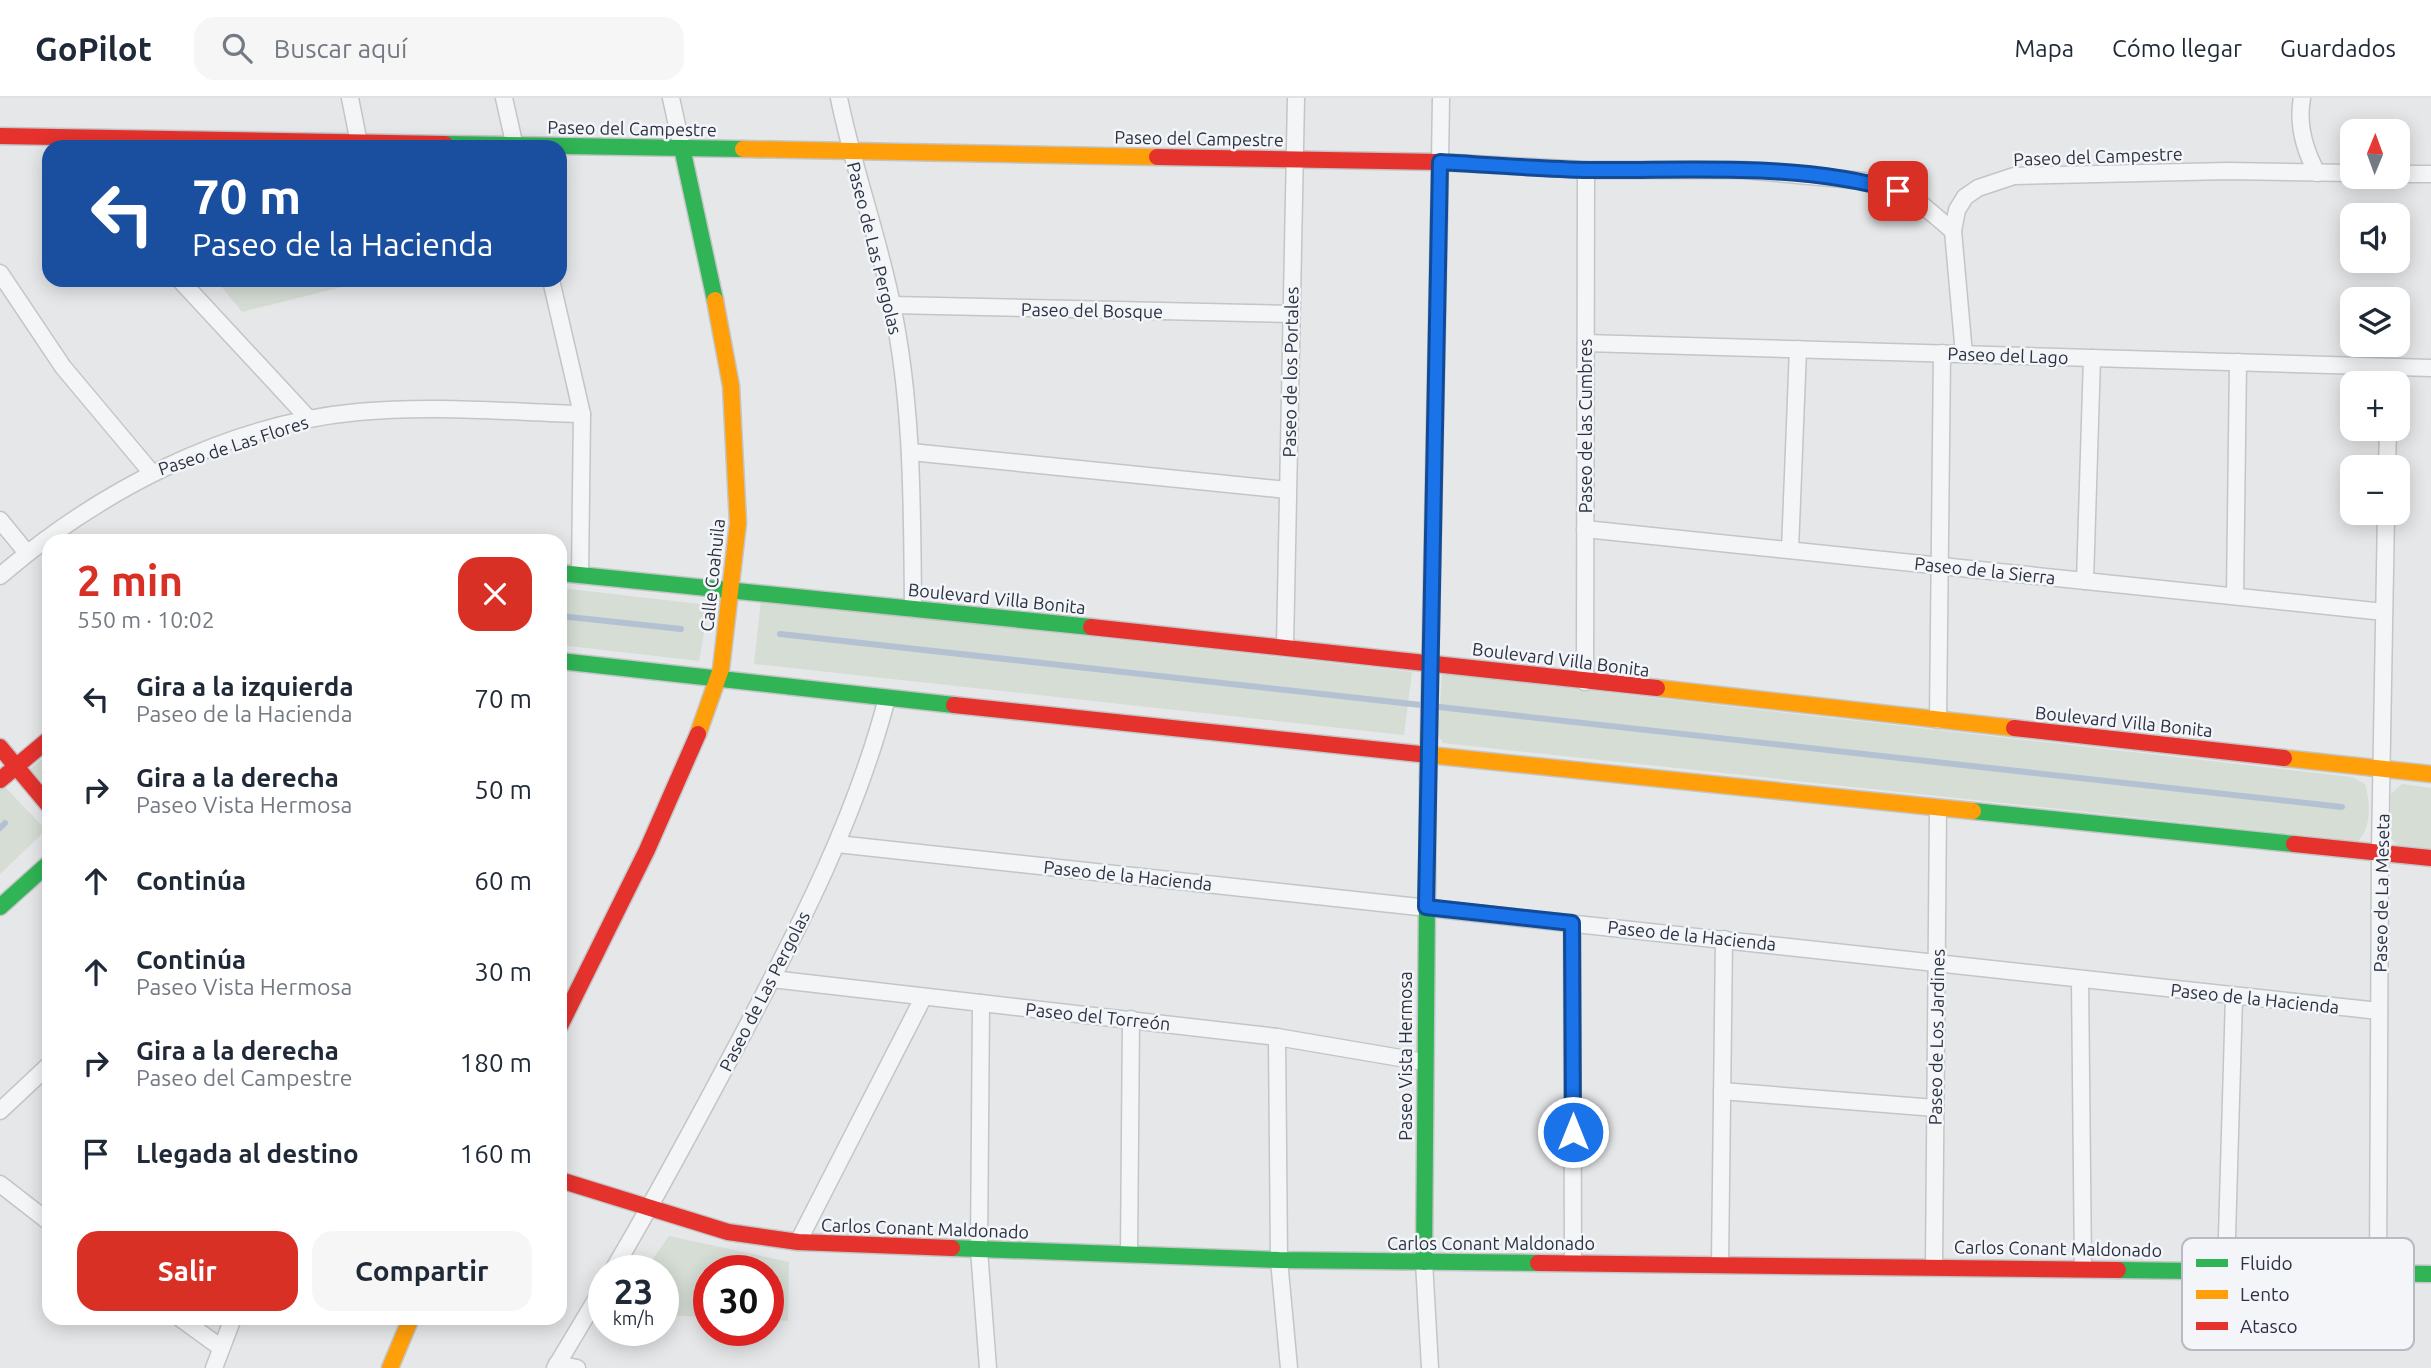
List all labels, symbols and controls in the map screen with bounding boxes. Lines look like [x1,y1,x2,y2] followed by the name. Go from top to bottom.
[194,17,684,80] search box
[218,29,256,67] icon: search
[35,30,152,67] text: GoPilot
[274,34,407,63] text: Buscar aquí
[2014,35,2074,62] text: Mapa
[2112,35,2242,62] text: Cómo llegar
[2280,35,2396,62] text: Guardados
[547,117,717,139] street label: Paseo del Campestre
[2340,119,2410,189] north arrow
[2340,119,2410,525] map controls
[1114,127,1284,149] street label: Paseo del Campestre
[2013,143,2183,169] street label: Paseo del Campestre
[844,160,906,336] street label: Paseo de Las Pergolas
[1868,161,1928,221] pin
[77,168,168,259] icon: left
[192,168,301,223] text: 70 m
[1879,172,1917,210] icon: arrive
[2340,203,2410,273] button: sound
[192,226,493,262] text: Paseo de la Hacienda
[1279,286,1301,458] street label: Paseo de los Portales
[2340,287,2410,357] button: layers
[1021,299,1163,321] street label: Paseo del Bosque
[1575,339,1595,513] street label: Paseo de las Cumbres
[1947,343,2069,367] street label: Paseo del Lago
[2340,371,2410,441] button: +
[155,411,311,479] street label: Paseo de Las Flores
[2340,455,2410,525] button: −
[696,518,728,632] street label: Calle Coahuila
[1914,553,2056,587] street label: Paseo de la Sierra
[77,557,183,604] text: 2 min
[458,557,532,631] button: close
[907,579,1087,617] street label: Boulevard Villa Bonita
[77,607,215,632] text: 550 m · 10:02
[1471,638,1651,680] street label: Boulevard Villa Bonita
[136,672,354,701] text: Gira a la izquierda
[77,680,115,718] icon: left
[474,684,532,713] text: 70 m
[136,701,353,726] text: Paseo de la Hacienda
[2034,702,2214,740] street label: Boulevard Villa Bonita
[136,763,339,792] text: Gira a la derecha
[77,771,115,809] icon: right
[474,775,532,804] text: 50 m
[136,792,352,817] text: Paseo Vista Hermosa
[2370,813,2392,973] street label: Paseo de La Meseta
[1043,856,1213,894] street label: Paseo de la Hacienda
[77,862,115,900] icon: ahead
[136,866,246,895] text: Continúa
[474,866,532,895] text: 60 m
[715,907,813,1074] street label: Paseo de Las Pergolas
[1607,916,1777,954] street label: Paseo de la Hacienda
[136,945,246,974] text: Continúa
[1924,948,1948,1125] street label: Paseo de Los Jardines
[77,953,115,991] icon: ahead
[474,957,532,986] text: 30 m
[1395,971,1415,1141] street label: Paseo Vista Hermosa
[136,974,352,999] text: Paseo Vista Hermosa
[2170,979,2340,1017] street label: Paseo de la Hacienda
[1025,998,1171,1034] street label: Paseo del Torreón
[136,1036,339,1065] text: Gira a la derecha
[77,1044,115,1082] icon: right
[460,1048,532,1077] text: 180 m
[136,1065,353,1090] text: Paseo del Campestre
[1536,1095,1610,1169] position arrow
[77,1135,115,1173] icon: arrive
[136,1139,359,1168] text: Llegada al destino
[460,1139,532,1168] text: 160 m
[821,1214,1029,1242] street label: Carlos Conant Maldonado
[77,1231,298,1311] button: Salir
[312,1231,532,1311] button: Compartir
[1387,1233,1595,1253] street label: Carlos Conant Maldonado
[1954,1236,2162,1260] street label: Carlos Conant Maldonado
[2182,1238,2414,1350] legend
[2240,1252,2293,1274] text: Fluido
[693,1255,784,1346] speed limit sign: 30
[614,1271,653,1311] text: 23
[2240,1283,2290,1305] text: Lento
[613,1308,654,1328] text: km/h
[2240,1315,2298,1337] text: Atasco

